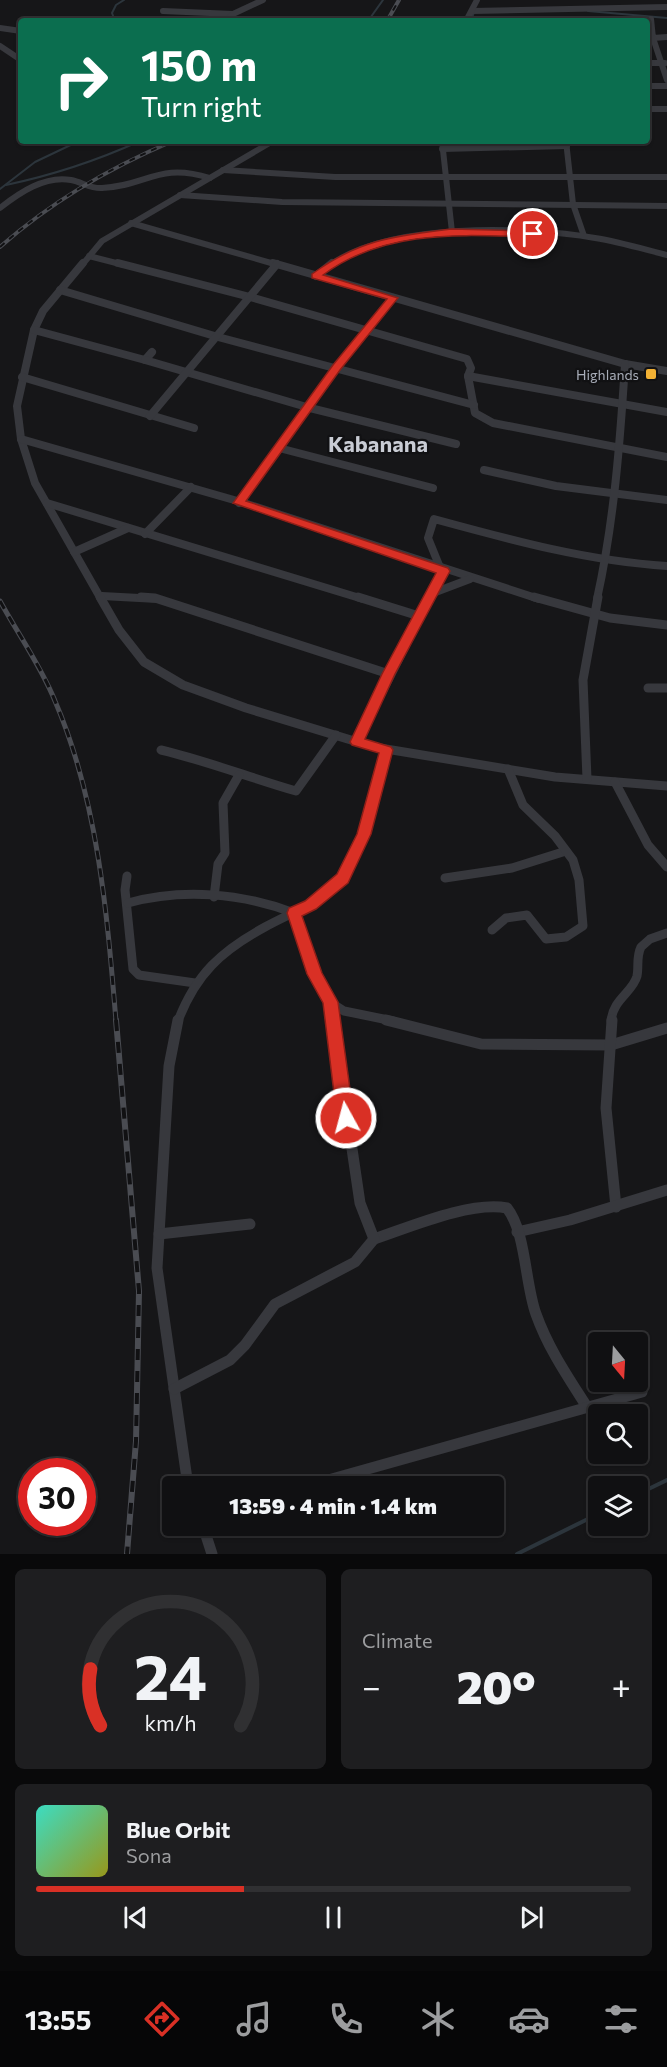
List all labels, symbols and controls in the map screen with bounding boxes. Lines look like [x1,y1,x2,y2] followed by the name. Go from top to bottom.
[141,38,257,90] text: 150 m
[42,42,120,120] icon: right
[141,90,261,123] text: Turn right
[507,208,558,259] pin
[516,217,549,250] icon: arrive
[576,366,639,383] place label: Highlands
[644,367,658,381] marker: Highlands
[328,430,428,457] district label: Kabanana
[314,1086,378,1150] position arrow
[588,1332,648,1392] north arrow
[588,1332,648,1536] map controls
[588,1404,648,1464] button: search
[18,1458,96,1536] speed limit sign: 30
[588,1476,648,1536] button: layers
[229,1492,437,1519] text: 13:59 · 4 min · 1.4 km
[362,1628,432,1652] text: Climate
[134,1637,207,1713] text: 24
[457,1658,536,1713] text: 20°
[362,1665,381,1706] text: −
[612,1665,631,1706] text: +
[144,1709,197,1735] text: km/h
[126,1816,230,1843] text: Blue Orbit
[126,1843,172,1867] text: Sona
[119,1901,152,1934] icon: previous
[317,1901,350,1934] icon: pause
[515,1901,548,1934] icon: next
[141,1998,183,2040] icon: directions
[233,1998,275,2040] icon: music
[325,1998,367,2040] icon: phone
[417,1998,459,2040] icon: climate
[508,1998,550,2040] icon: car
[600,1998,642,2040] icon: filters
[25,2003,91,2036] text: 13:55

